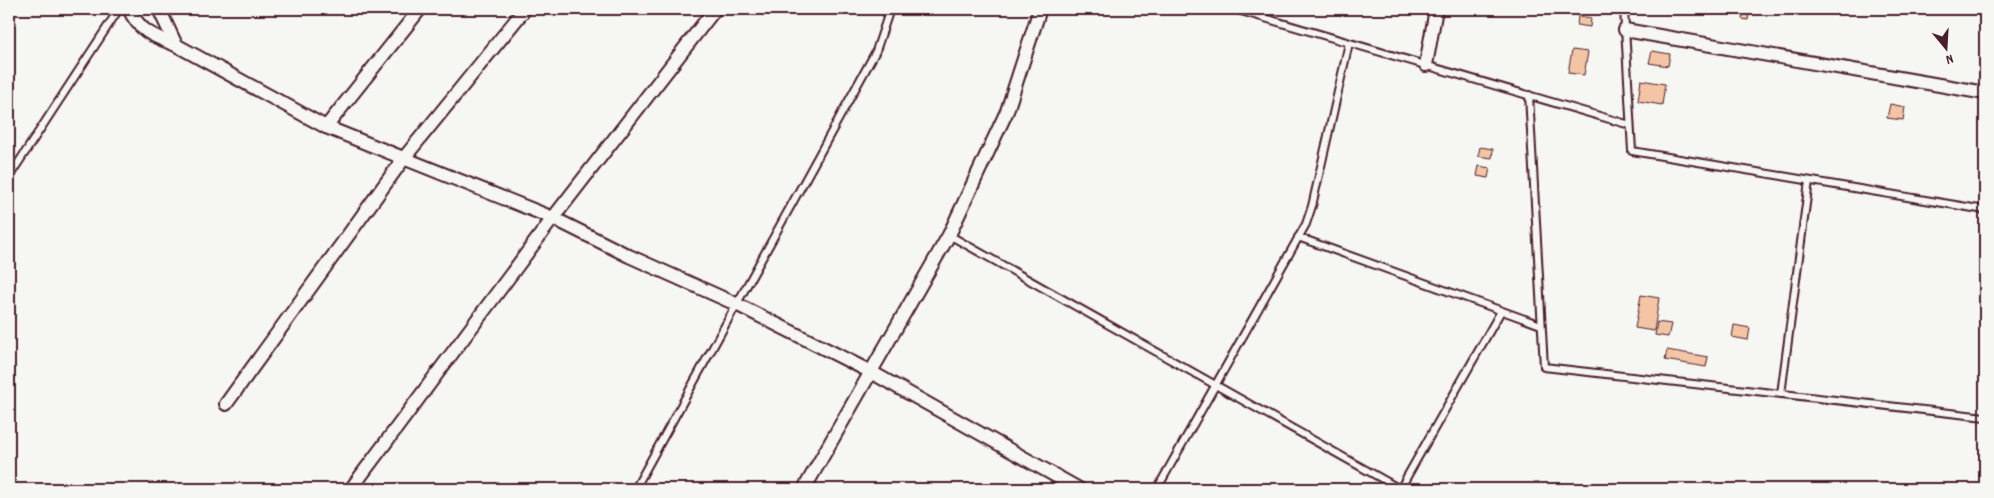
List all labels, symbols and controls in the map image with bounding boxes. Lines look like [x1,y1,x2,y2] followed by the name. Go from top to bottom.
[1922,22,1972,72] north arrow
[1943,48,1956,69] text: N

